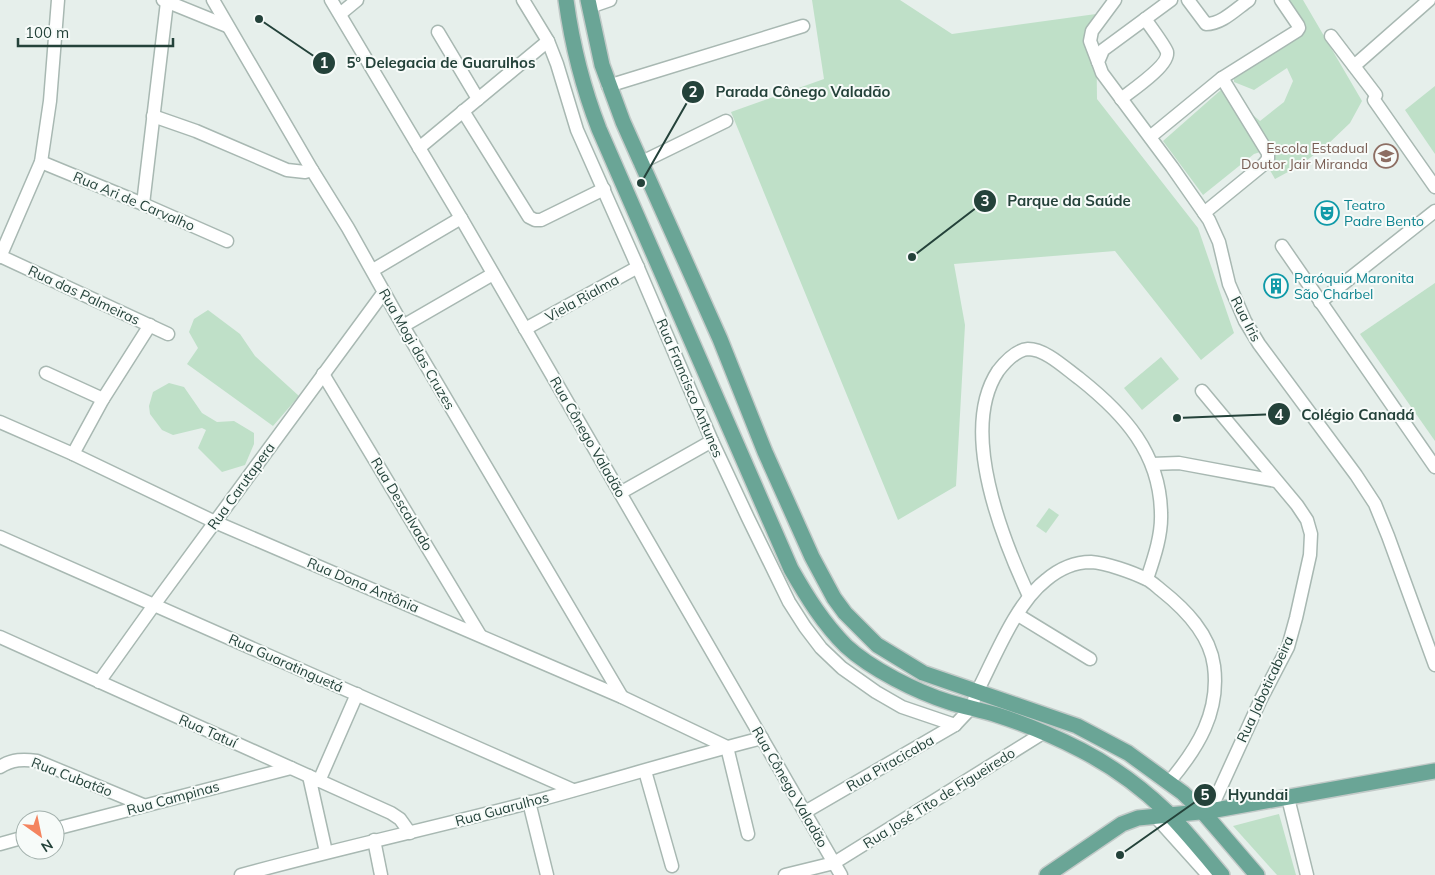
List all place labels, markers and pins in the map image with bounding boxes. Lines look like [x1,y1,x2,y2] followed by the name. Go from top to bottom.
[312,48,546,78] callout: 5º Delegacia de Guarulhos
[680,77,900,107] callout: Parada Cônego Valadão
[1241,139,1368,173] place label: Escola Estadual Doutor Jair Miranda
[1373,143,1399,169] school or university icon: Escola Estadual Doutor Jair Miranda
[973,186,1141,216] callout: Parque da Saúde
[1344,196,1424,230] place label: Teatro Padre Bento
[1314,200,1340,226] theatre icon: Teatro Padre Bento
[1294,269,1414,303] place label: Paróquia Maronita São Charbel
[1263,273,1289,299] building icon: Paróquia Maronita São Charbel
[1266,399,1424,429] callout: Colégio Canadá
[1192,780,1298,810] callout: Hyundai

